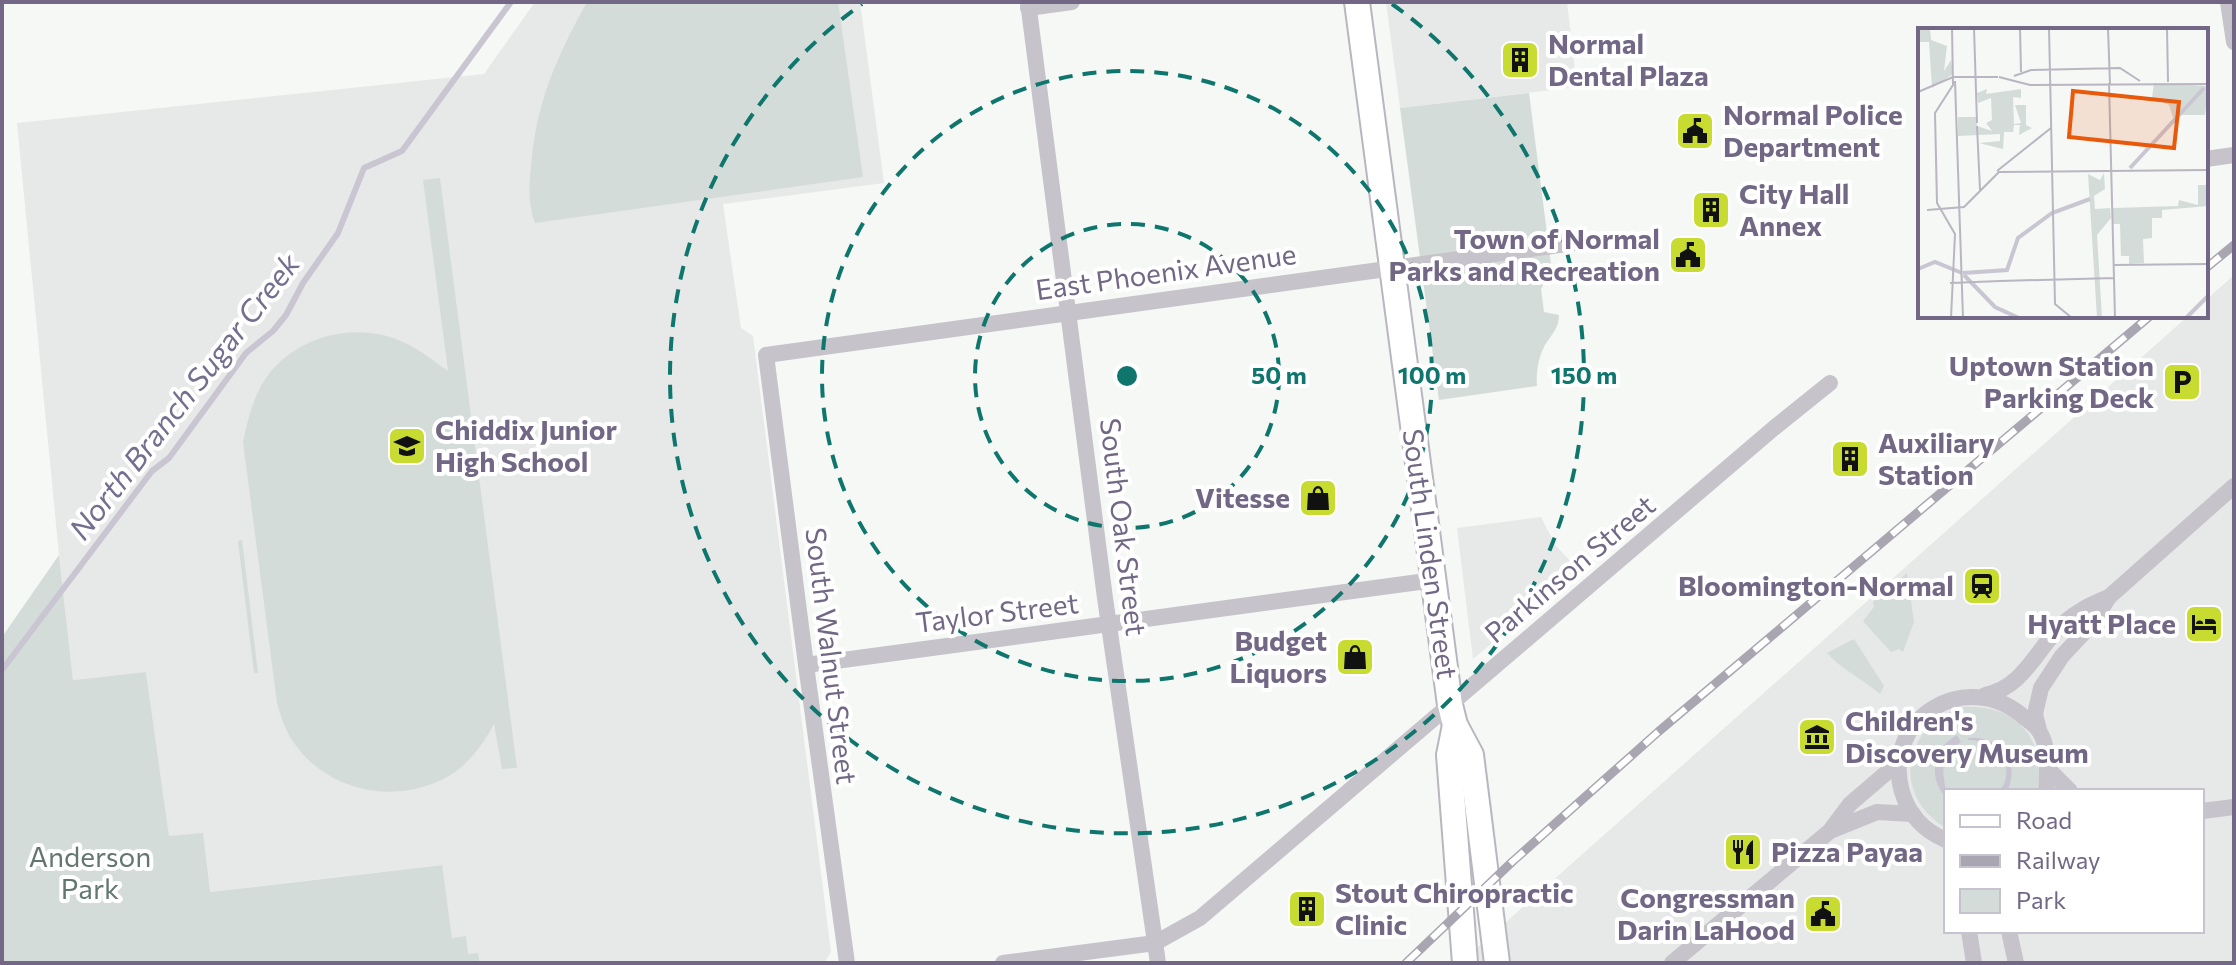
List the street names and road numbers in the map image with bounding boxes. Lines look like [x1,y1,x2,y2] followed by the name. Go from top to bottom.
[1033,236,1298,306] street label: East Phoenix Avenue
[1094,416,1154,638] street label: South Oak Street
[1397,427,1465,681] street label: South Linden Street
[1477,487,1661,649] street label: Parkinson Street
[799,526,865,786] street label: South Walnut Street
[913,585,1080,639] street label: Taylor Street

